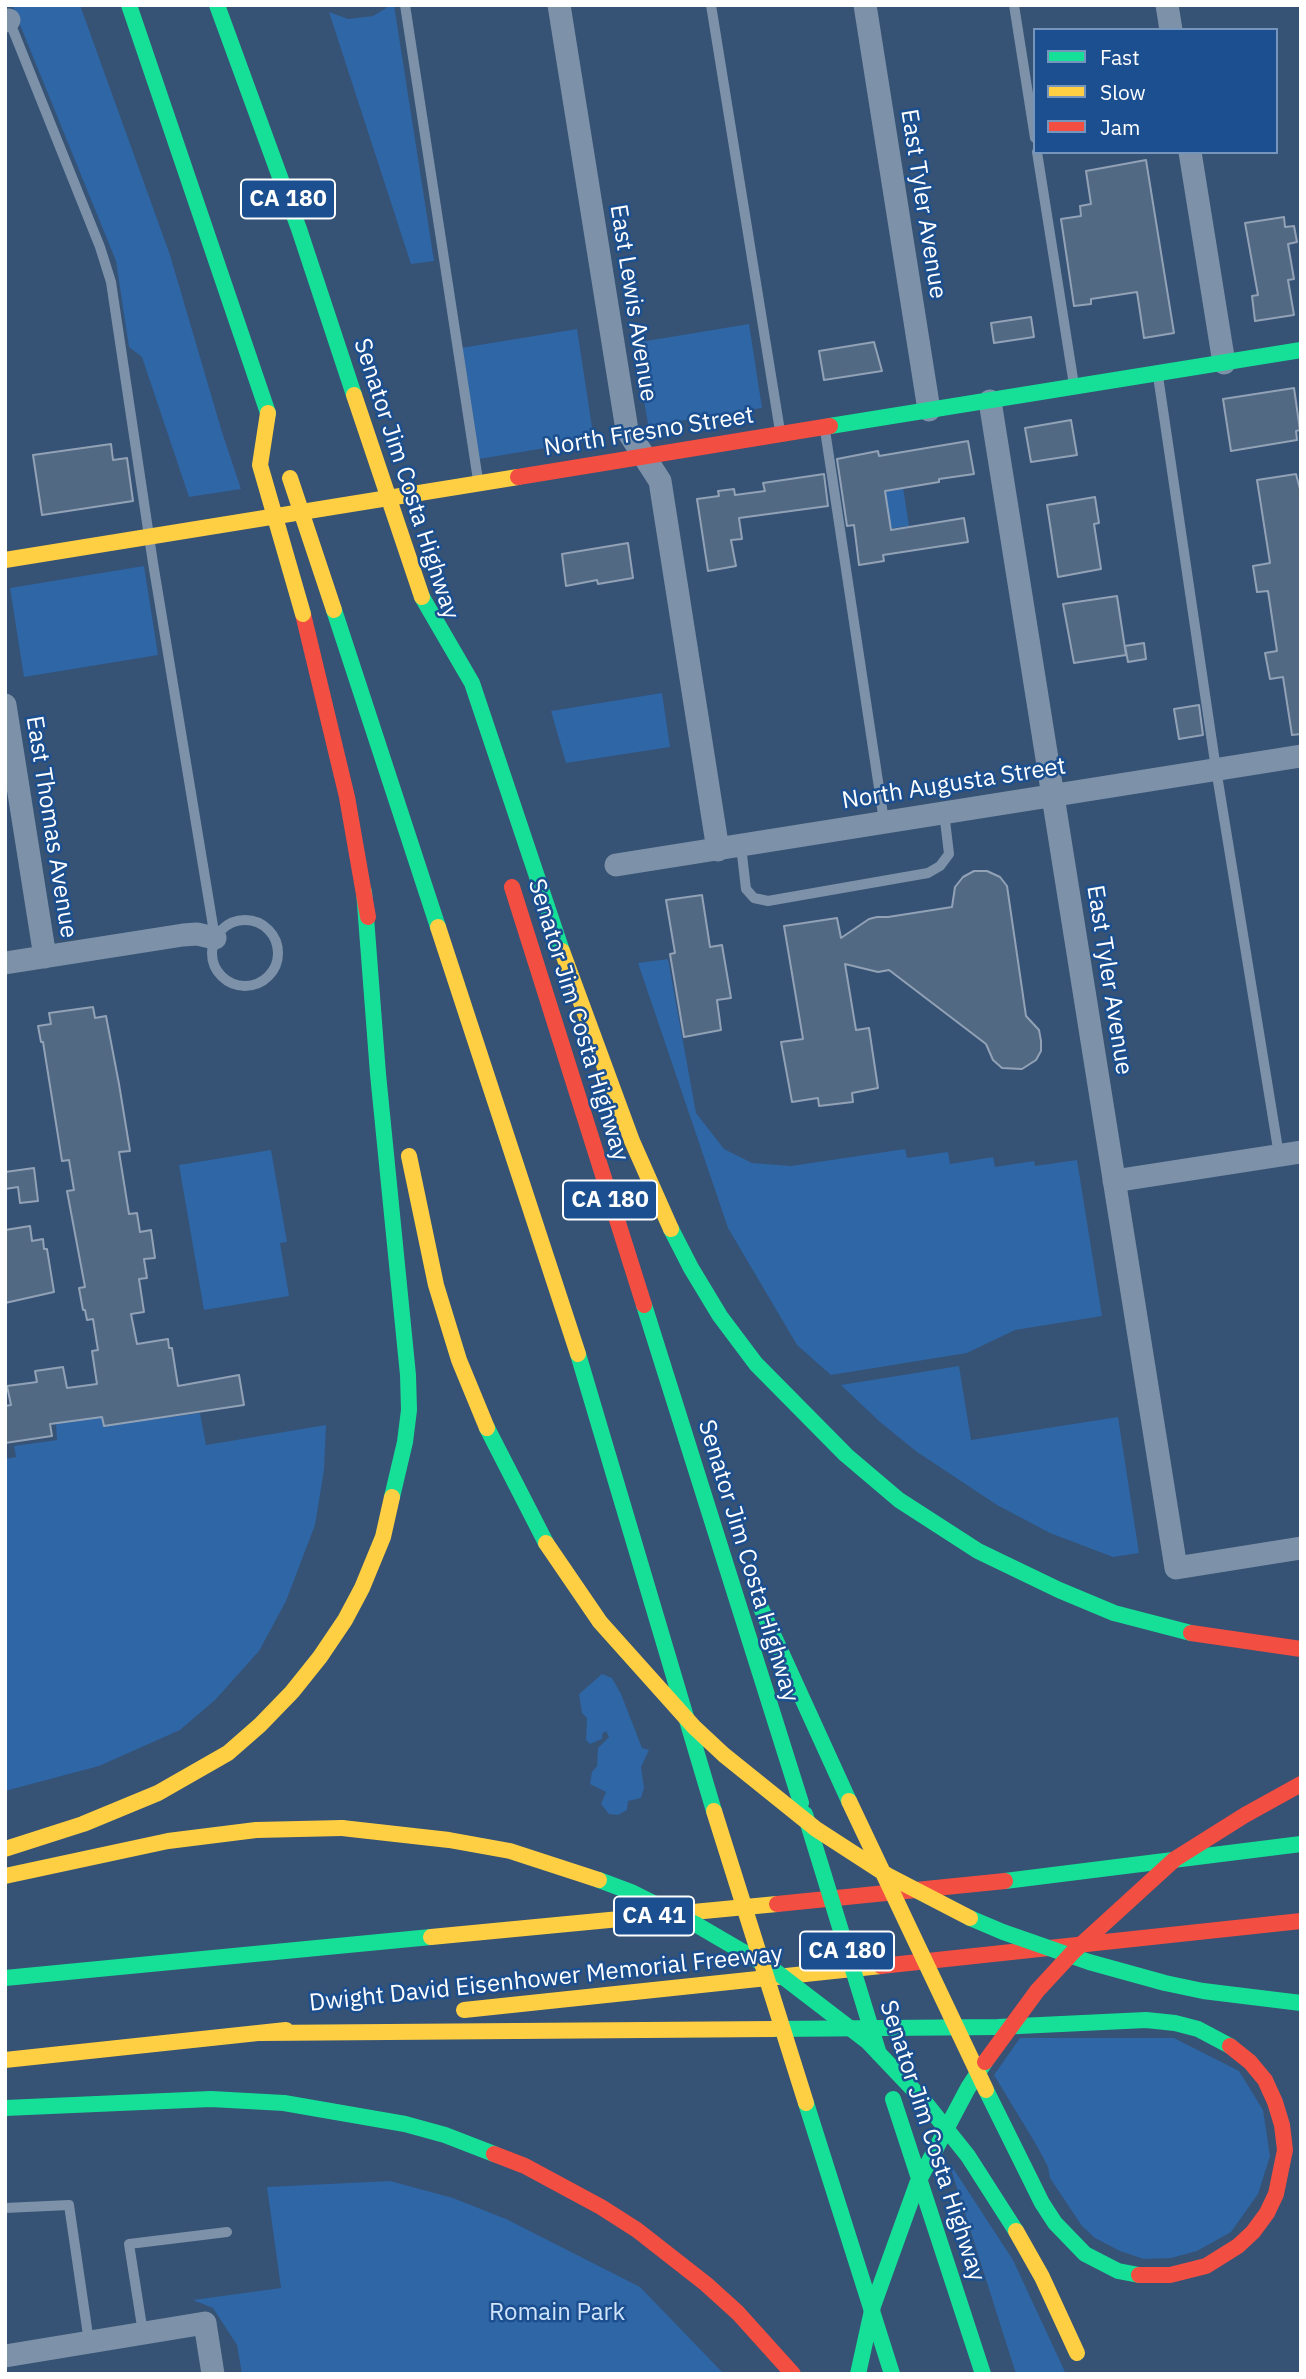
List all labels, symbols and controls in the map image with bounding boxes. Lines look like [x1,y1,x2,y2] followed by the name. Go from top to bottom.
[1033,28,1278,154] legend
[1100,43,1140,71] text: Fast
[1100,78,1146,106] text: Slow
[894,107,952,301] street label: East Tyler Avenue
[1100,113,1140,141] text: Jam
[241,180,335,218] road number: CA 180
[603,202,663,404] street label: East Lewis Avenue
[347,335,465,623] street label: Senator Jim Costa Highway
[542,401,756,463] street label: North Fresno Street
[19,714,83,940] street label: East Thomas Avenue
[840,752,1068,816] street label: North Augusta Street
[521,875,635,1165] street label: Senator Jim Costa Highway
[1080,883,1138,1077] street label: East Tyler Avenue
[563,1180,657,1219] road number: CA 180
[691,1416,805,1706] street label: Senator Jim Costa Highway
[614,1896,694,1936] road number: CA 41
[800,1932,894,1970] road number: CA 180
[308,1940,784,2018] street label: Dwight David Eisenhower Memorial Freeway
[873,1997,991,2285] street label: Senator Jim Costa Highway
[489,2299,625,2327] park label: Romain Park

